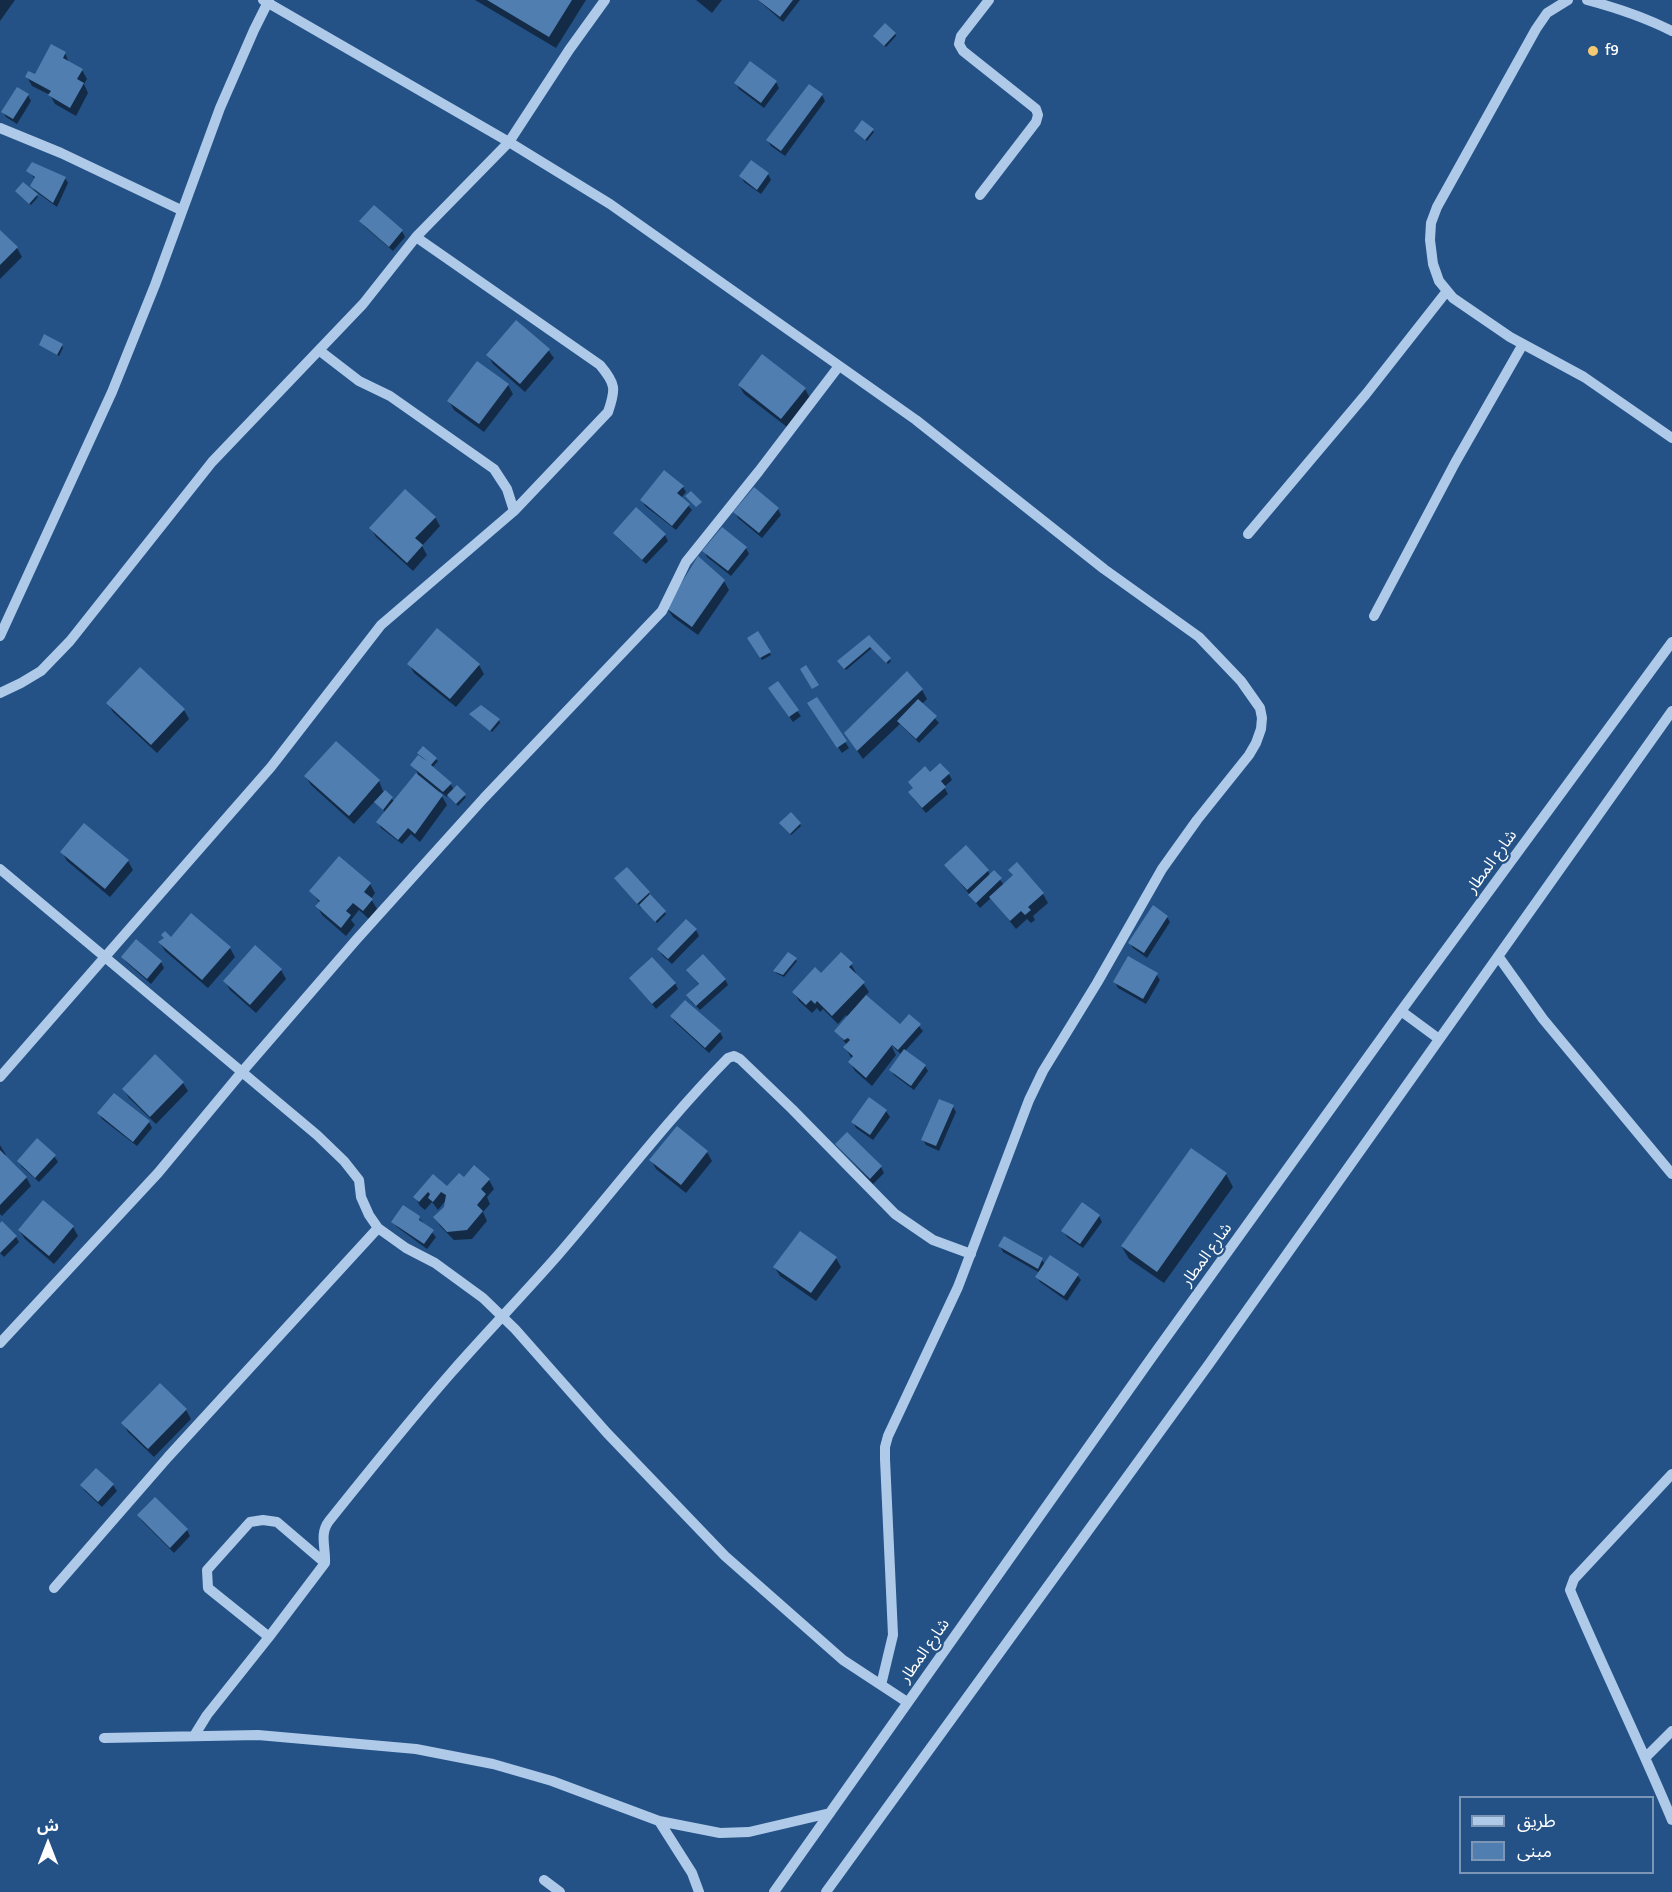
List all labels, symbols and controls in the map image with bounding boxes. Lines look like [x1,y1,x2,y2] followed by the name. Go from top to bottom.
[1605,41,1619,61] place label: f9
[1586,44,1600,58] marker: f9
[1463,827,1521,897] street label: شارع المطار
[1178,1220,1236,1290] street label: شارع المطار
[896,1615,954,1687] street label: شارع المطار
[1459,1796,1654,1874] legend
[1517,1810,1556,1832] text: طريق
[18,1814,78,1874] north arrow
[37,1816,59,1836] text: ش
[1517,1840,1552,1862] text: مبنى

